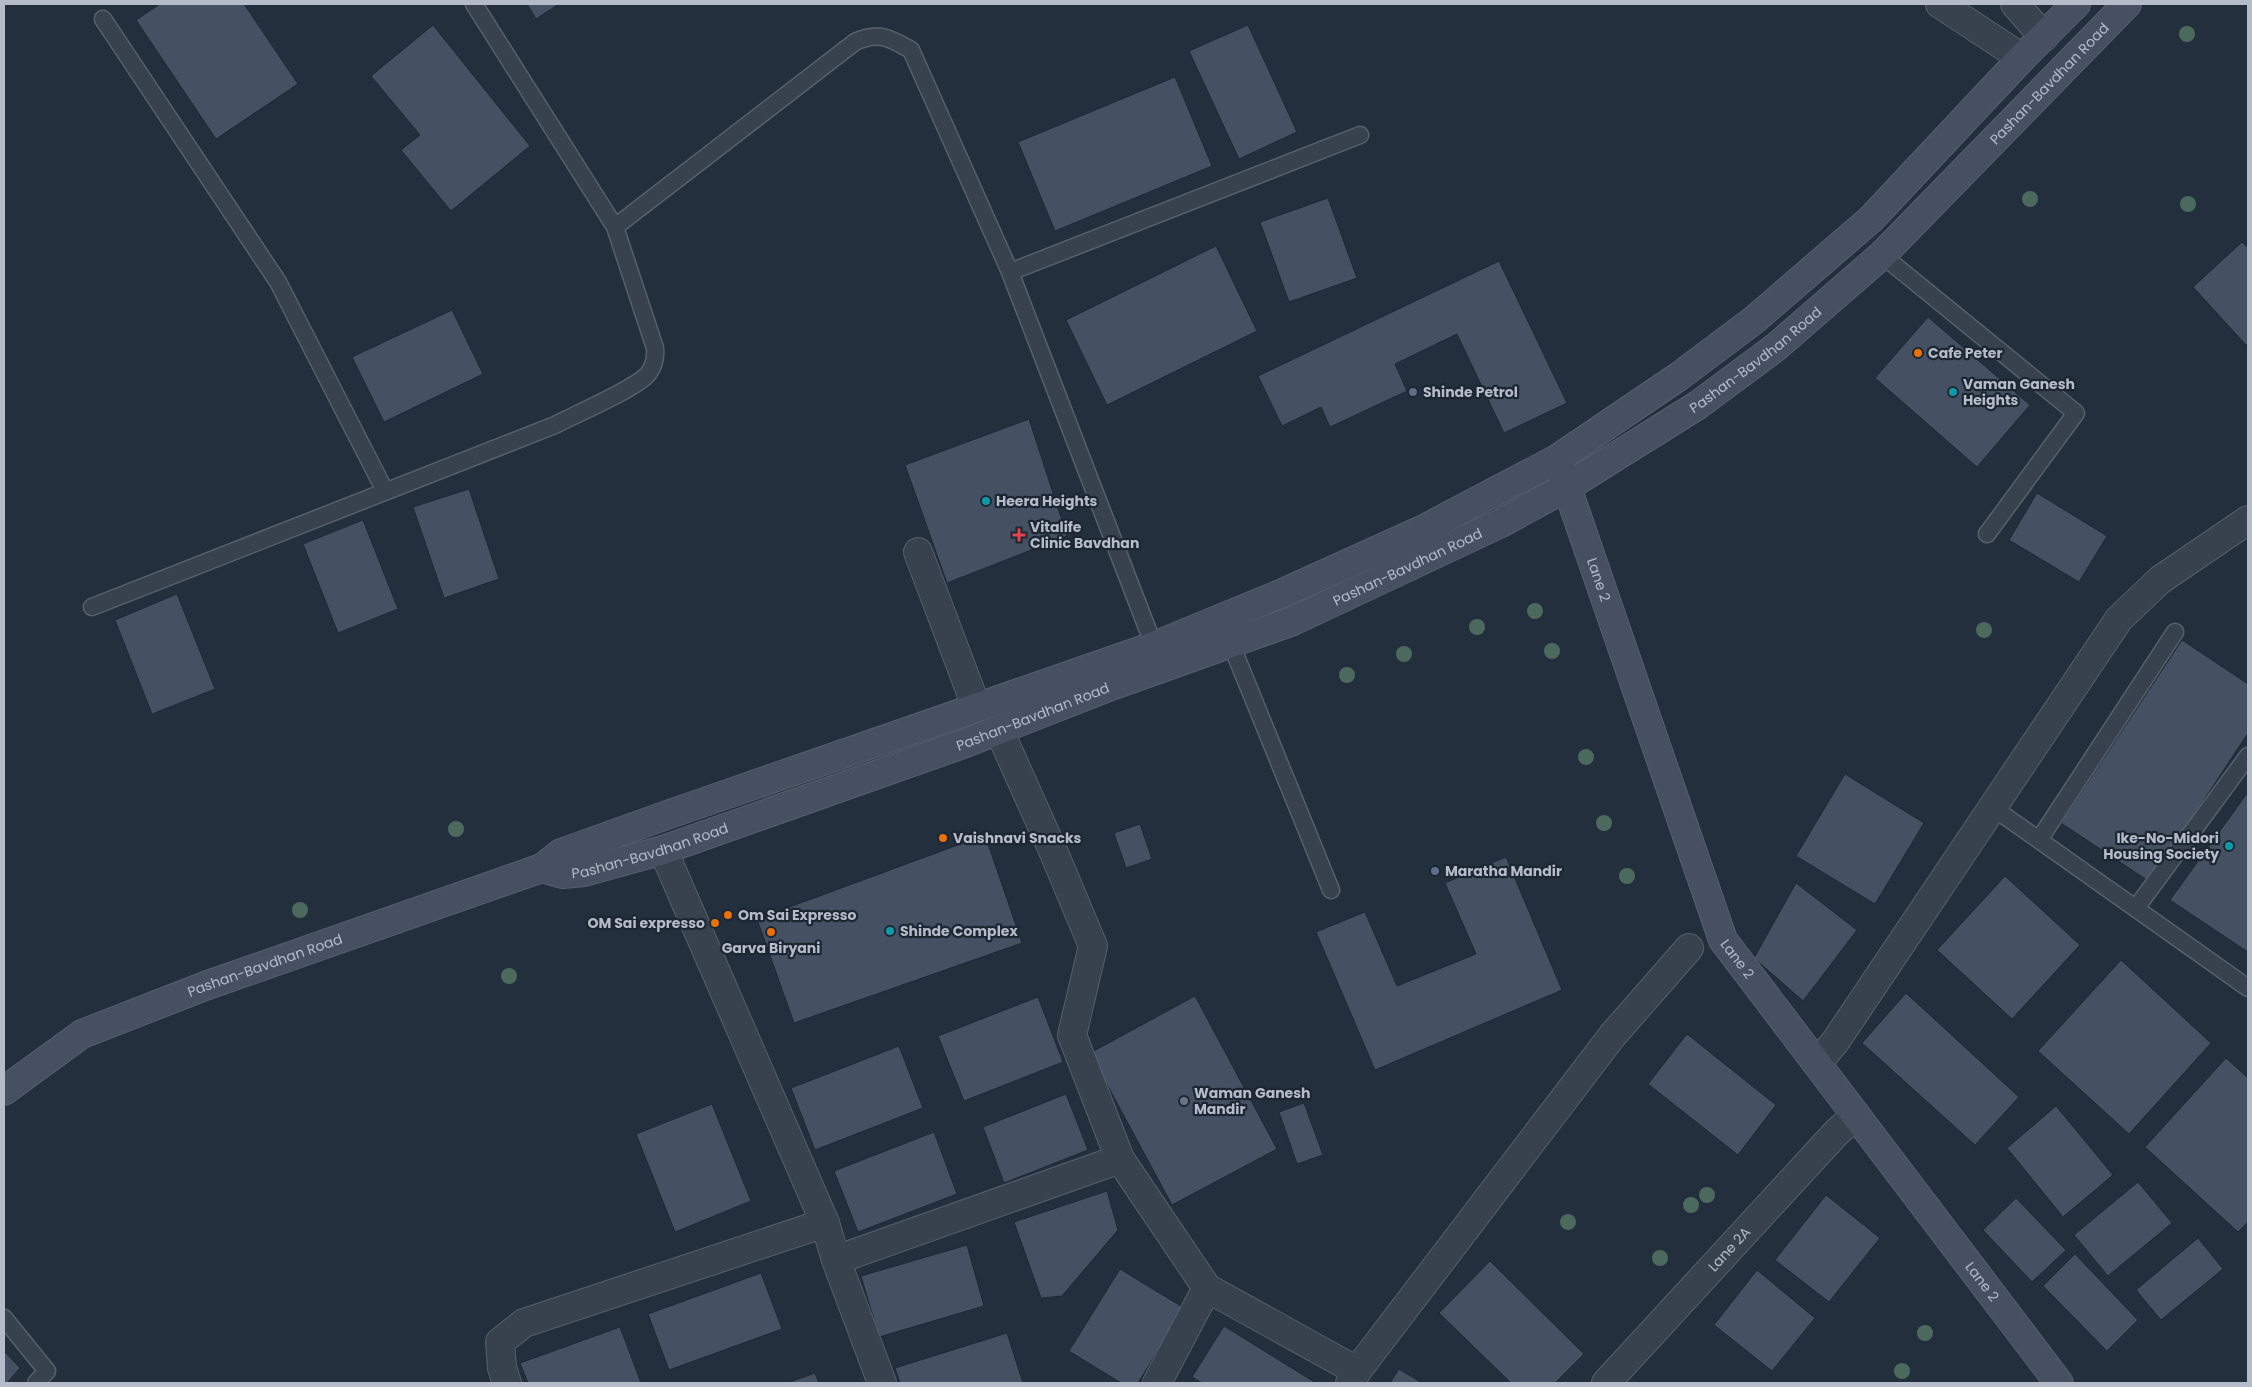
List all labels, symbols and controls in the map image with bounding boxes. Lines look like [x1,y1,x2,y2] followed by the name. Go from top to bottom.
[1985,18,2113,149] street label: Pashan-Bavdhan Road
[1686,302,1826,418] street label: Pashan-Bavdhan Road
[1928,343,2002,363] place label: Cafe Peter
[1912,347,1924,359] marker: Cafe Peter
[1963,374,2075,410] place label: Vaman Ganesh Heights
[1423,382,1518,402] place label: Shinde Petrol
[1407,386,1419,398] marker: Shinde Petrol
[1947,386,1959,398] marker: Vaman Ganesh Heights
[996,491,1098,511] place label: Heera Heights
[980,495,992,507] marker: Heera Heights
[1030,517,1139,553] place label: Vitalife Clinic Bavdhan
[1330,523,1486,611] street label: Pashan-Bavdhan Road
[1012,528,1026,542] marker: Vitalife Clinic Bavdhan
[1582,555,1616,604] street label: Lane 2
[953,678,1112,756] street label: Pashan-Bavdhan Road
[571,818,731,883] street label: Pashan-Bavdhan Road
[953,828,1082,848] place label: Vaishnavi Snacks
[2103,828,2219,864] place label: Ike-No-Midori Housing Society
[937,832,949,844] marker: Vaishnavi Snacks
[2223,840,2235,852] marker: Ike-No-Midori Housing Society
[1445,861,1562,881] place label: Maratha Mandir
[1429,865,1441,877] marker: Maratha Mandir
[738,905,857,925] place label: Om Sai Expresso
[722,909,734,921] marker: Om Sai Expresso
[587,913,705,933] place label: OM Sai expresso
[709,917,721,929] marker: OM Sai expresso
[900,921,1018,941] place label: Shinde Complex
[884,925,896,937] marker: Shinde Complex
[765,926,777,938] marker: Garva Biryani
[184,929,345,1002] street label: Pashan-Bavdhan Road
[1716,935,1759,983] street label: Lane 2
[722,938,820,958] place label: Garva Biryani
[1194,1083,1310,1119] place label: Waman Ganesh Mandir
[1178,1095,1190,1107] marker: Waman Ganesh Mandir
[1703,1222,1755,1276] street label: Lane 2A
[1961,1258,2004,1306] street label: Lane 2

